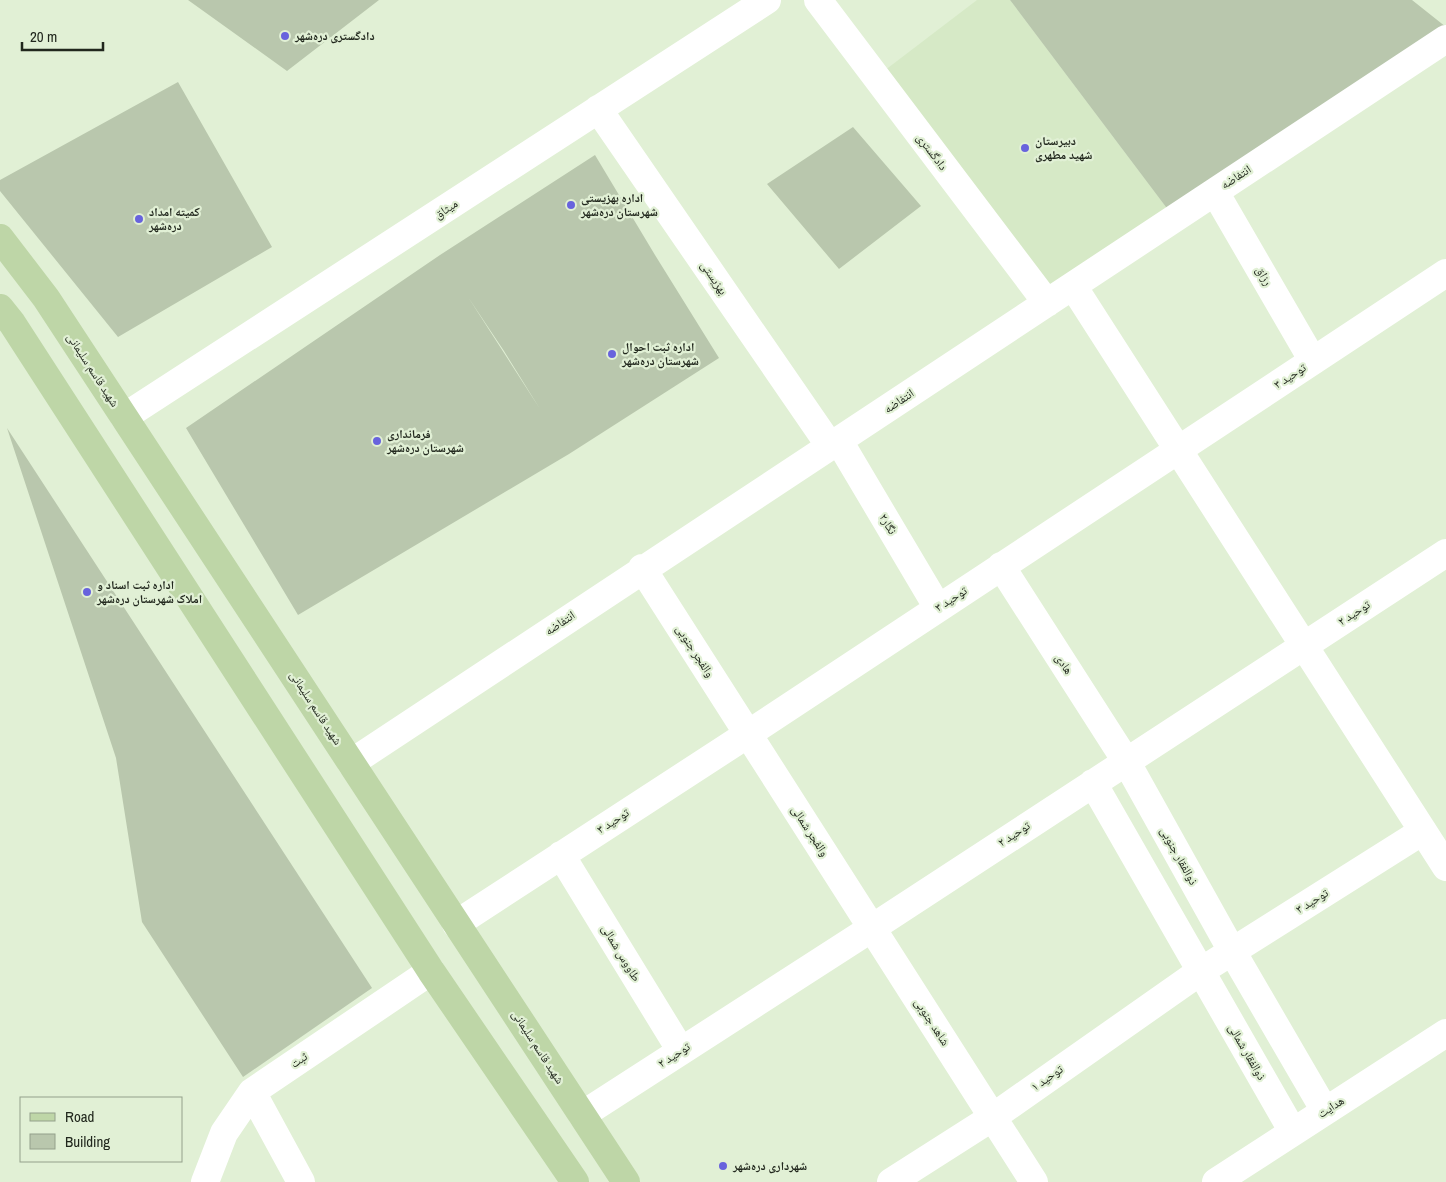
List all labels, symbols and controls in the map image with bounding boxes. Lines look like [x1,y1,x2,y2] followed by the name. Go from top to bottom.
[22,20,104,52] scale bar
[30,26,57,47] text: 20 m
[294,28,375,44] place label: دادگستری دره‌شهر
[279,30,291,42] marker: دادگستری دره‌شهر
[913,130,951,174] street label: دادگستری
[1035,133,1092,163] place label: دبیرستان شهید مطهری
[1019,142,1031,154] marker: دبیرستان شهید مطهری
[1218,161,1254,193] street label: انتفاضه
[580,190,658,220] place label: اداره بهزیستی شهرستان دره‌شهر
[431,196,461,222] street label: میثاق
[565,199,577,211] marker: اداره بهزیستی شهرستان دره‌شهر
[148,204,200,234] place label: کمیته امداد دره‌شهر
[133,213,145,225] marker: کمیته امداد دره‌شهر
[697,258,731,298] street label: بهزیستی
[1252,263,1276,289] street label: رزاق
[63,330,123,410] street label: شهید قاسم سلیمانی
[621,339,699,369] place label: اداره ثبت احوال شهرستان دره‌شهر
[606,348,618,360] marker: اداره ثبت احوال شهرستان دره‌شهر
[1271,359,1310,392] street label: توحید ۳
[881,385,917,417] street label: انتفاضه
[386,426,464,456] place label: فرمانداری شهرستان دره‌شهر
[371,435,383,447] marker: فرمانداری شهرستان دره‌شهر
[876,511,900,537] street label: نگار۲
[96,577,202,607] place label: اداره ثبت اسناد و املاک شهرستان دره‌شهر
[932,582,971,615] street label: توحید ۳
[81,586,93,598] marker: اداره ثبت اسناد و املاک شهرستان دره‌شهر
[1335,596,1374,629] street label: توحید ۲
[542,607,578,639] street label: انتفاضه
[672,622,718,680] street label: والفجر جنوبی
[1051,651,1077,677] street label: هادی
[286,668,346,748] street label: شهید قاسم سلیمانی
[788,802,832,860] street label: والفجر شمالی
[594,804,633,837] street label: توحید ۳
[995,817,1034,850] street label: توحید ۲
[1156,824,1202,888] street label: ذوالفقار جنوبی
[1293,885,1332,917] street label: توحید ۳
[598,922,644,985] street label: طاووس شمالی
[911,995,953,1049] street label: شاهد جنوبی
[508,1007,568,1087] street label: شهید قاسم سلیمانی
[1224,1021,1270,1083] street label: ذوالفقار شمالی
[655,1038,694,1071] street label: توحید ۲
[287,1048,311,1072] street label: ثبت
[1028,1061,1067,1095] street label: توحید ۱
[1315,1093,1347,1121] street label: هدایت
[20,1097,182,1162] legend
[65,1106,94,1127] text: Road
[65,1131,110,1152] text: Building
[732,1158,807,1174] place label: شهرداری دره‌شهر
[717,1160,729,1172] marker: شهرداری دره‌شهر

